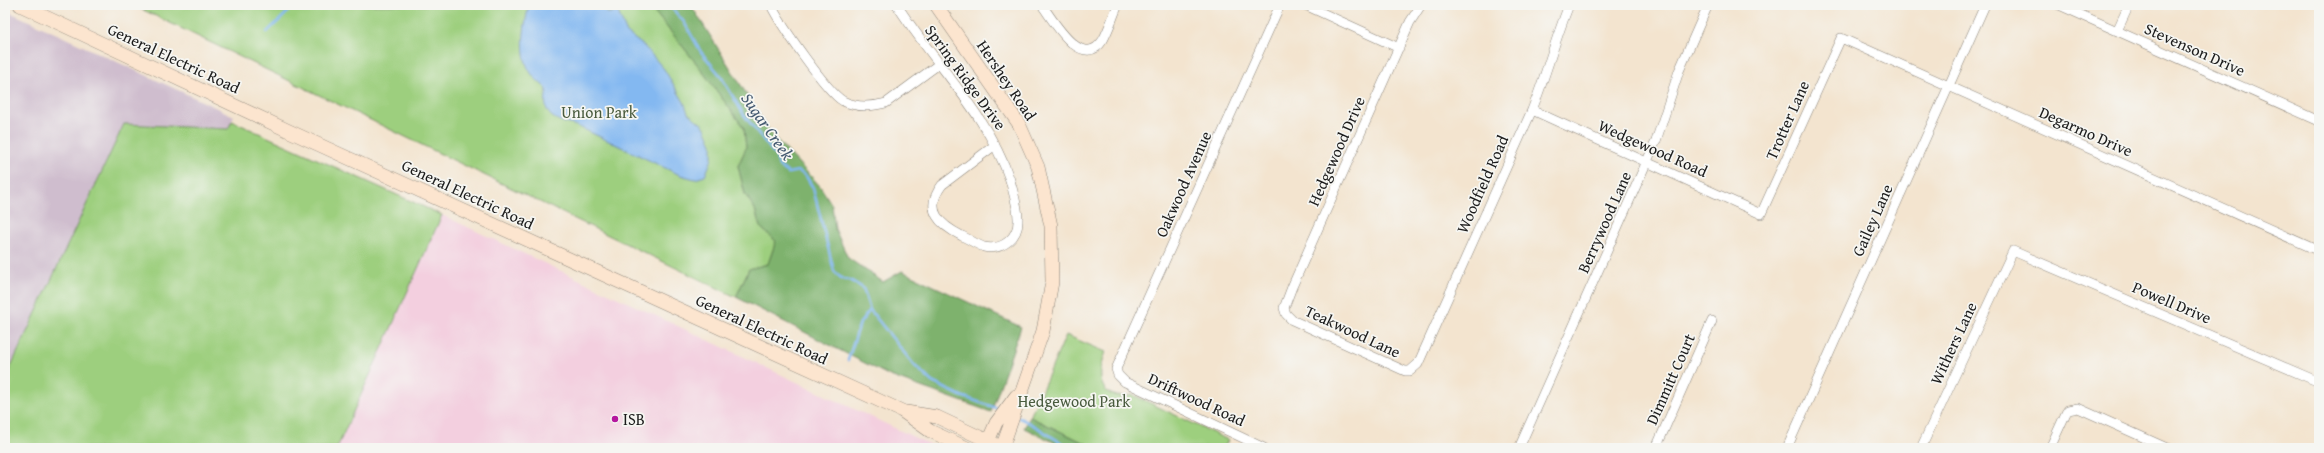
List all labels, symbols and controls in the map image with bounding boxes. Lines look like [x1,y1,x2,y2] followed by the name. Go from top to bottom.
[2141,16,2249,82] street label: Stevenson Drive
[104,17,244,99] street label: General Electric Road
[920,19,1012,135] street label: Spring Ridge Drive
[971,35,1043,125] street label: Hershey Road
[1759,77,1815,163] street label: Trotter Lane
[736,87,801,165] water label: Sugar Creek
[1301,92,1371,210] street label: Hedgewood Drive
[561,100,638,124] park label: Union Park
[2035,100,2137,162] street label: Degarmo Drive
[1594,113,1712,183] street label: Wedgewood Road
[1149,127,1217,241] street label: Oakwood Avenue
[1450,131,1515,237] street label: Woodfield Road
[398,153,538,235] street label: General Electric Road
[1571,167,1637,277] street label: Berrywood Lane
[1845,180,1899,260] street label: Gailey Lane
[2129,275,2215,329] street label: Powell Drive
[692,288,832,370] street label: General Electric Road
[1301,298,1405,364] street label: Teakwood Lane
[1923,298,1983,388] street label: Withers Lane
[1639,329,1701,428] street label: Dimmitt Court
[1145,366,1250,432] street label: Driftwood Road
[1018,389,1131,413] park label: Hedgewood Park
[623,407,645,431] place label: ISB
[610,414,620,424] marker: ISB

